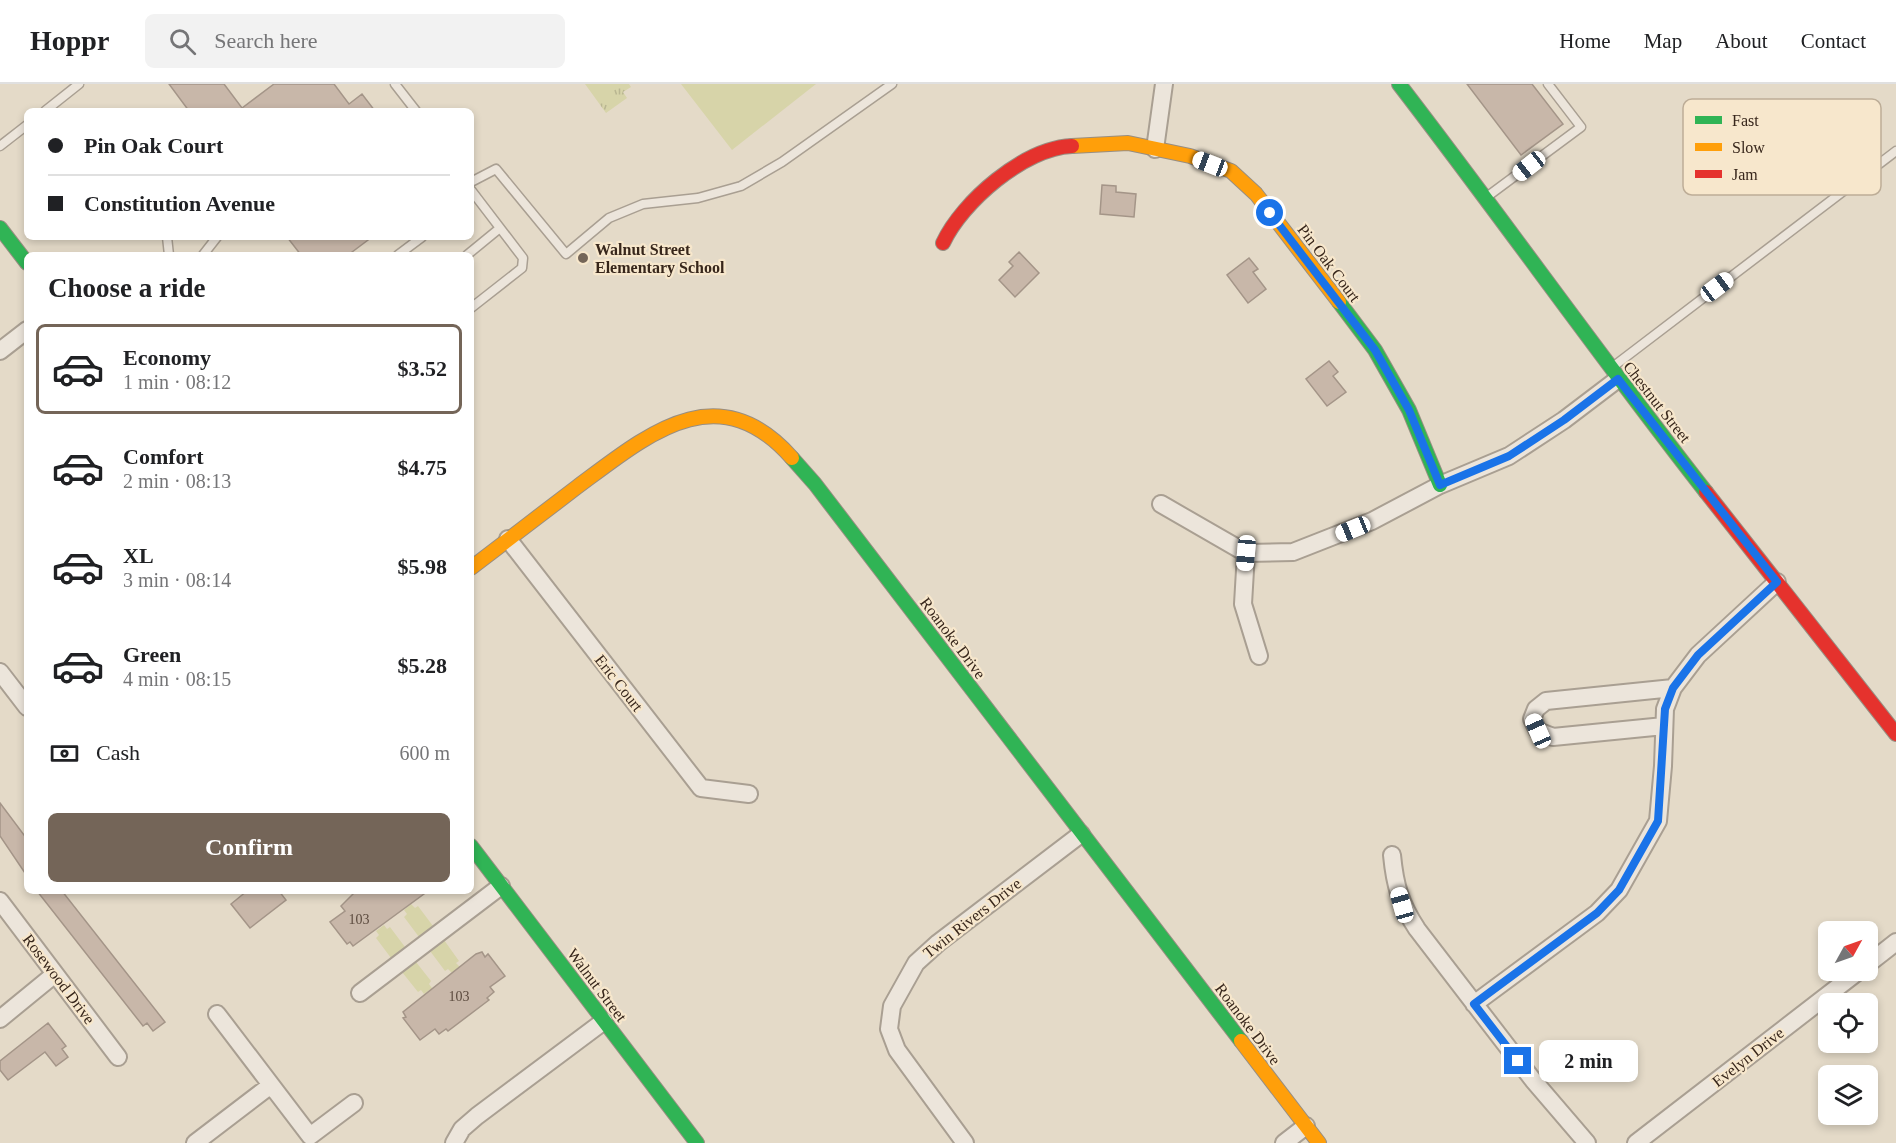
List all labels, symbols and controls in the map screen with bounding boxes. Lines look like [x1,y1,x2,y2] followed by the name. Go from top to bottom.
[145,14,565,68] search box
[30,25,109,56] text: Hoppr
[166,25,199,58] icon: search
[214,28,318,53] text: Search here
[1559,29,1611,53] text: Home
[1644,29,1682,53] text: Map
[1715,29,1768,53] text: About
[1801,29,1866,53] text: Contact
[1683,99,1881,195] legend
[1732,112,1759,129] text: Fast
[84,133,223,158] text: Pin Oak Court
[1732,139,1765,156] text: Slow
[1509,148,1549,184] car
[1190,149,1230,179] car
[1732,166,1758,183] text: Jam
[84,191,275,216] text: Constitution Avenue
[1256,199,1283,226] route start
[1294,221,1364,305] street label: Pin Oak Court
[595,241,725,277] place label: Walnut Street Elementary School
[576,251,590,265] marker: Walnut Street Elementary School
[1697,269,1737,305] car
[48,273,206,303] text: Choose a ride
[51,342,105,396] icon: car
[123,345,211,370] text: Economy
[398,356,447,381] text: $3.52
[1620,358,1694,446] street label: Chestnut Street
[123,371,231,393] text: 1 min · 08:12
[51,441,105,495] icon: car
[123,444,204,469] text: Comfort
[398,455,447,480] text: $4.75
[123,470,231,492] text: 2 min · 08:13
[1333,514,1373,544] car
[1235,534,1257,572] car
[51,540,105,594] icon: car
[123,543,154,568] text: XL
[398,554,447,579] text: $5.98
[123,569,231,591] text: 3 min · 08:14
[917,594,989,682] street label: Roanoke Drive
[51,639,105,693] icon: car
[123,642,181,667] text: Green
[592,651,647,715] street label: Eric Court
[398,653,447,678] text: $5.28
[123,668,231,690] text: 4 min · 08:15
[1522,711,1554,751] car
[48,737,81,770] icon: cash
[96,740,140,765] text: Cash
[399,742,450,764] text: 600 m
[48,813,450,882] button: Confirm
[920,875,1024,961] street label: Twin Rivers Drive
[1388,885,1416,925] car
[349,912,370,927] house number: 103
[1818,921,1878,981] north arrow
[1818,921,1878,1125] map controls
[20,931,98,1027] street label: Rosewood Drive
[564,945,630,1025] street label: Walnut Street
[1212,980,1284,1068] street label: Roanoke Drive
[449,989,470,1004] house number: 103
[1818,993,1878,1053] button: locate
[1709,1024,1788,1091] street label: Evelyn Drive
[1539,1040,1638,1082] callout: 2 min
[1504,1047,1531,1074] route end
[1564,1050,1613,1072] text: 2 min
[1818,1065,1878,1125] button: layers

